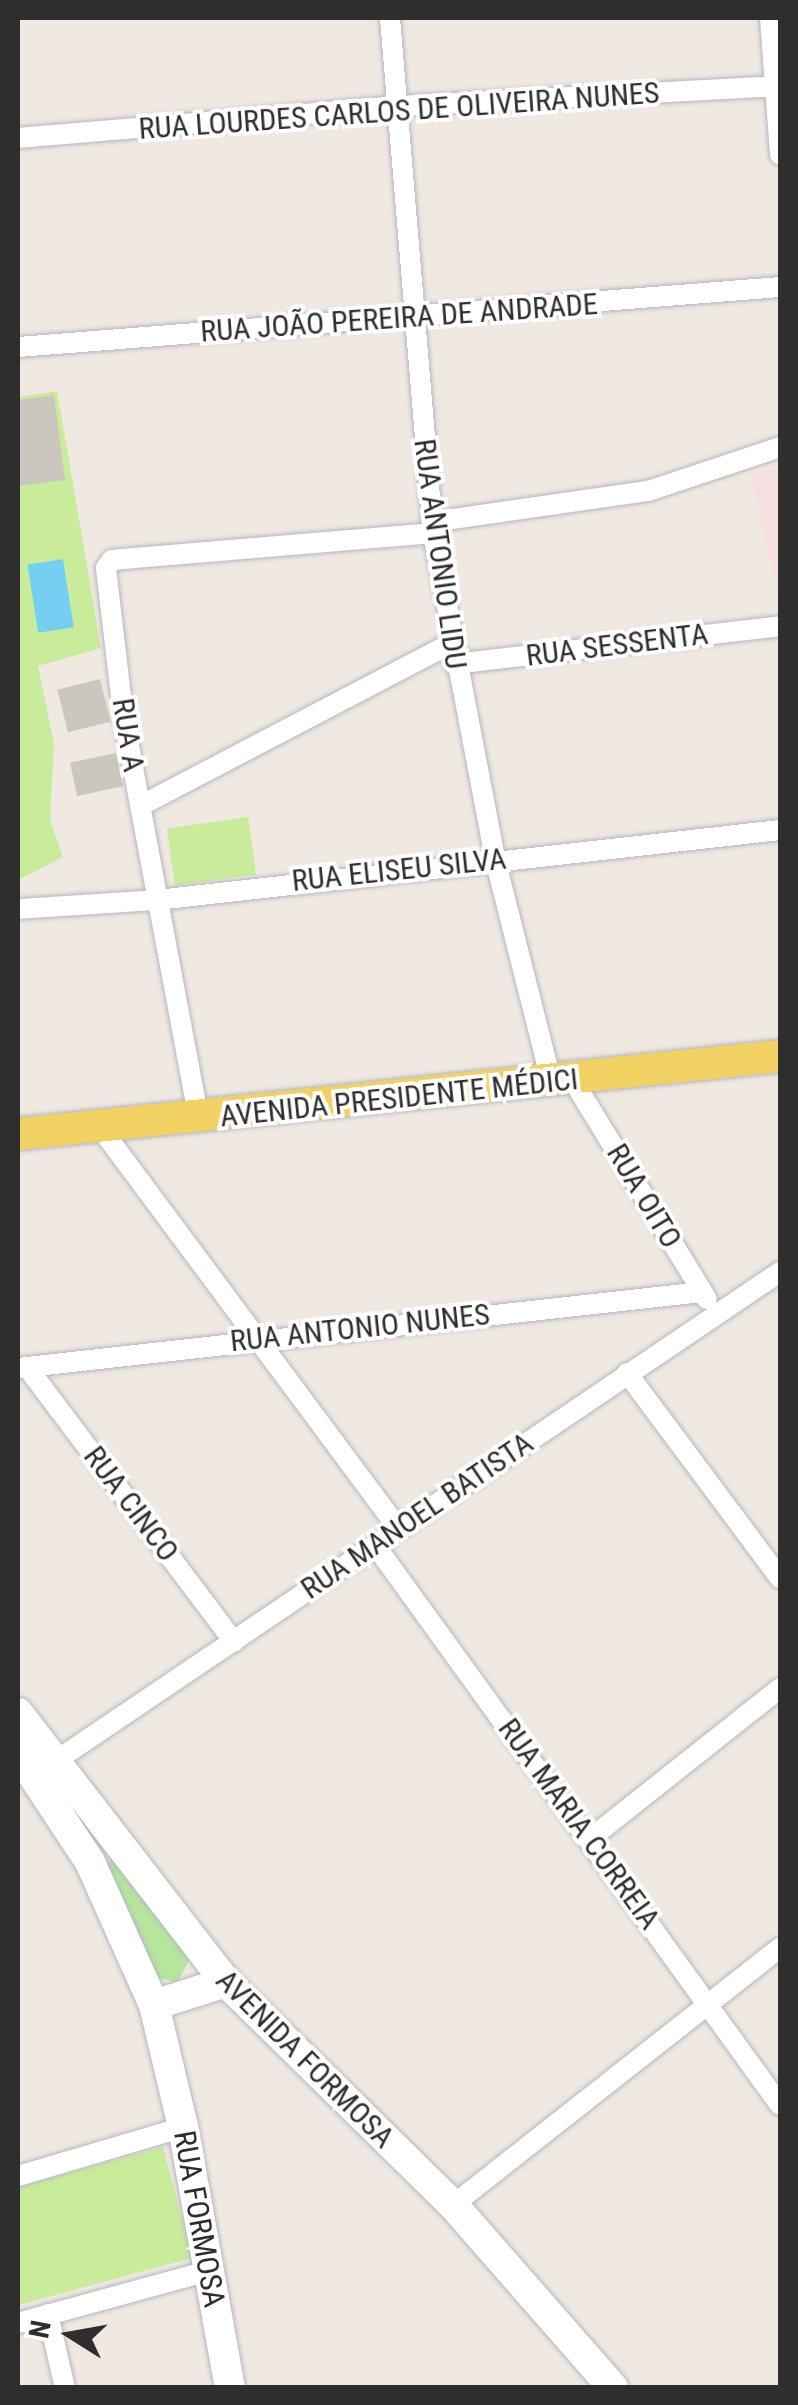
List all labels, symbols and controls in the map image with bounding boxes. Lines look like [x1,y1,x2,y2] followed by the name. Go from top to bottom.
[137,75,661,147] street label: RUA LOURDES CARLOS DE OLIVEIRA NUNES
[199,286,599,350] street label: RUA JOÃO PEREIRA DE ANDRADE
[406,437,474,671] street label: RUA ANTONIO LIDU
[524,616,710,674] street label: RUA SESSENTA
[104,696,152,774] street label: RUA A
[290,841,508,899] street label: RUA ELISEU SILVA
[218,1061,580,1135] street label: AVENIDA PRESIDENTE MÉDICI
[599,1137,689,1255] street label: RUA OITO
[228,1296,492,1360] street label: RUA ANTONIO NUNES
[294,1425,540,1607] street label: RUA MANOEL BATISTA
[76,1439,186,1569] street label: RUA CINCO
[490,1712,668,1936] street label: RUA MARIA CORREIA
[209,1963,401,2155] street label: AVENIDA FORMOSA
[166,2128,232,2310] street label: RUA FORMOSA
[20,2285,120,2385] north arrow
[22,2318,58,2341] text: N

